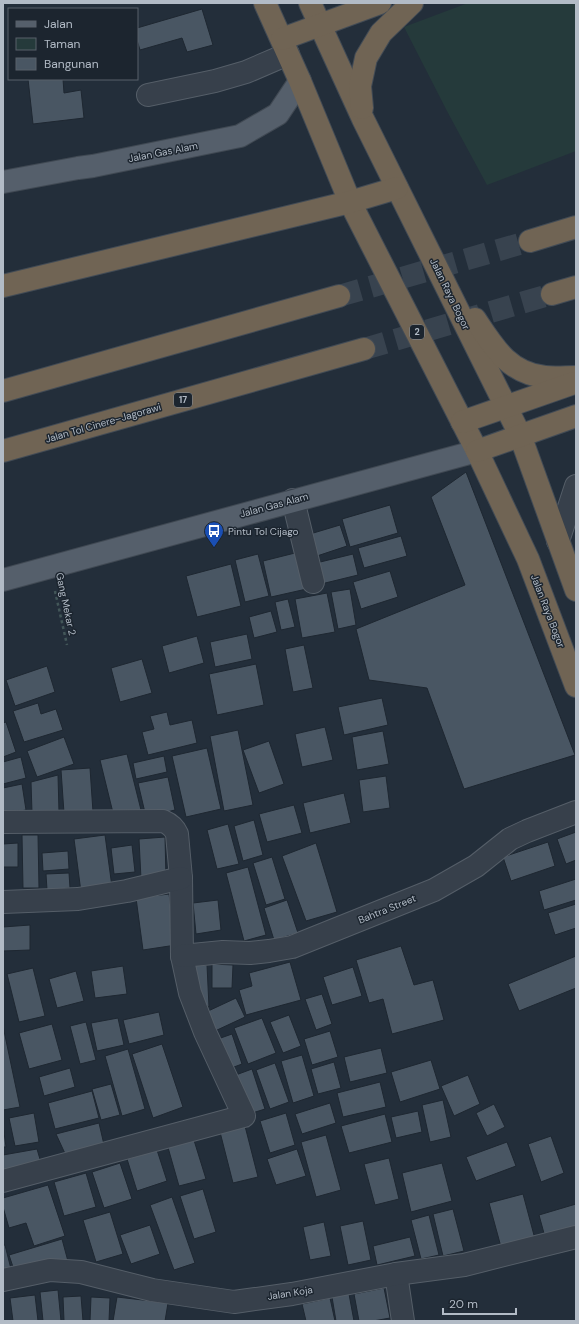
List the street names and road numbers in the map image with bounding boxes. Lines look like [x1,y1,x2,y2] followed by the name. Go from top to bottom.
[127,139,199,165] street label: Jalan Gas Alam
[427,256,473,332] street label: Jalan Raya Bogor
[410,325,424,339] road number: 2
[174,393,192,407] road number: 17
[44,400,162,446] street label: Jalan Tol Cinere–Jagorawi
[238,490,310,520] street label: Jalan Gas Alam
[53,572,79,637] street label: Gang Mekar 2
[528,572,568,650] street label: Jalan Raya Bogor
[356,891,418,927] street label: Bahtra Street
[266,1283,314,1303] street label: Jalan Koja

